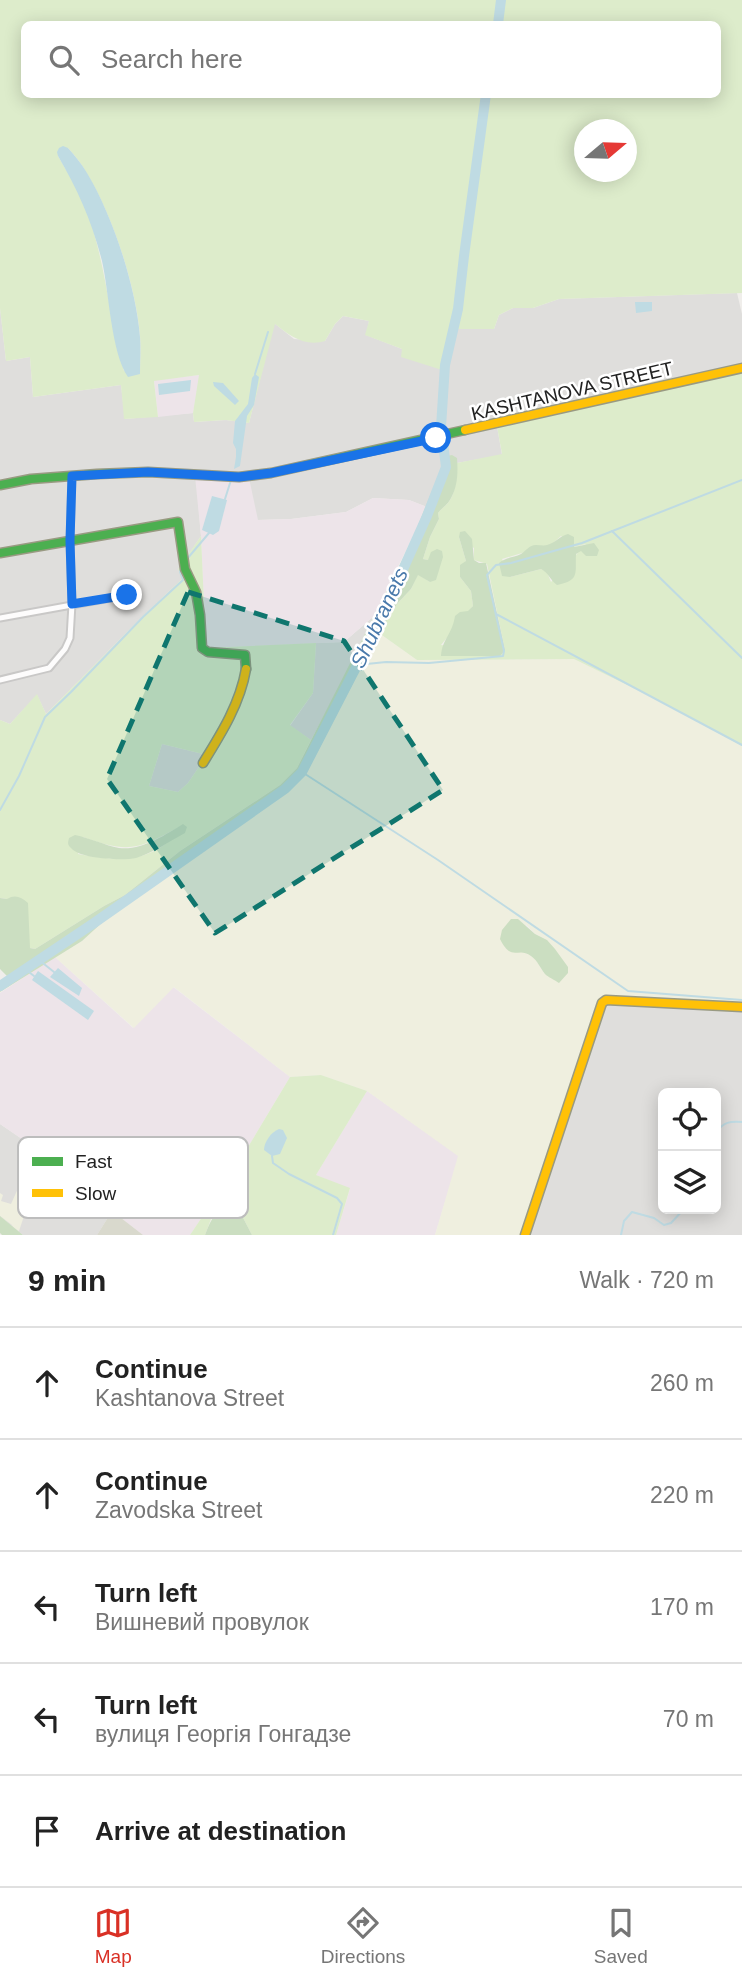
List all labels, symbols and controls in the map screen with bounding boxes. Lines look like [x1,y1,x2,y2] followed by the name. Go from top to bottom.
[21,21,721,98] search box
[45,41,83,79] icon: search
[101,44,243,74] text: Search here
[574,119,637,182] north arrow
[469,357,675,424] street label: KASHTANOVA STREET
[420,422,451,453] route start
[346,564,412,672] water label: Shubranets
[111,579,142,610] route end
[658,1088,721,1214] map controls
[658,1088,721,1151] button: locate
[18,1137,248,1218] legend
[75,1151,113,1172] text: Fast
[658,1151,721,1214] button: layers
[75,1183,116,1204] text: Slow
[28,1264,106,1297] text: 9 min
[579,1267,714,1293] text: Walk · 720 m
[95,1354,208,1384] text: Continue
[28,1364,66,1402] icon: ahead
[650,1370,714,1396] text: 260 m
[95,1385,284,1411] text: Kashtanova Street
[95,1466,208,1496] text: Continue
[28,1476,66,1514] icon: ahead
[650,1482,714,1508] text: 220 m
[95,1497,262,1523] text: Zavodska Street
[95,1578,197,1608] text: Turn left
[28,1588,66,1626] icon: left
[650,1594,714,1620] text: 170 m
[95,1609,309,1635] text: Вишневий провулок
[95,1690,197,1720] text: Turn left
[28,1700,66,1738] icon: left
[663,1706,714,1732] text: 70 m
[95,1721,351,1747] text: вулиця Георгія Гонгадзе
[28,1812,66,1850] icon: arrive
[95,1816,346,1846] text: Arrive at destination
[94,1904,132,1968] tab: Map
[321,1904,405,1968] tab: Directions
[594,1904,648,1968] tab: Saved

